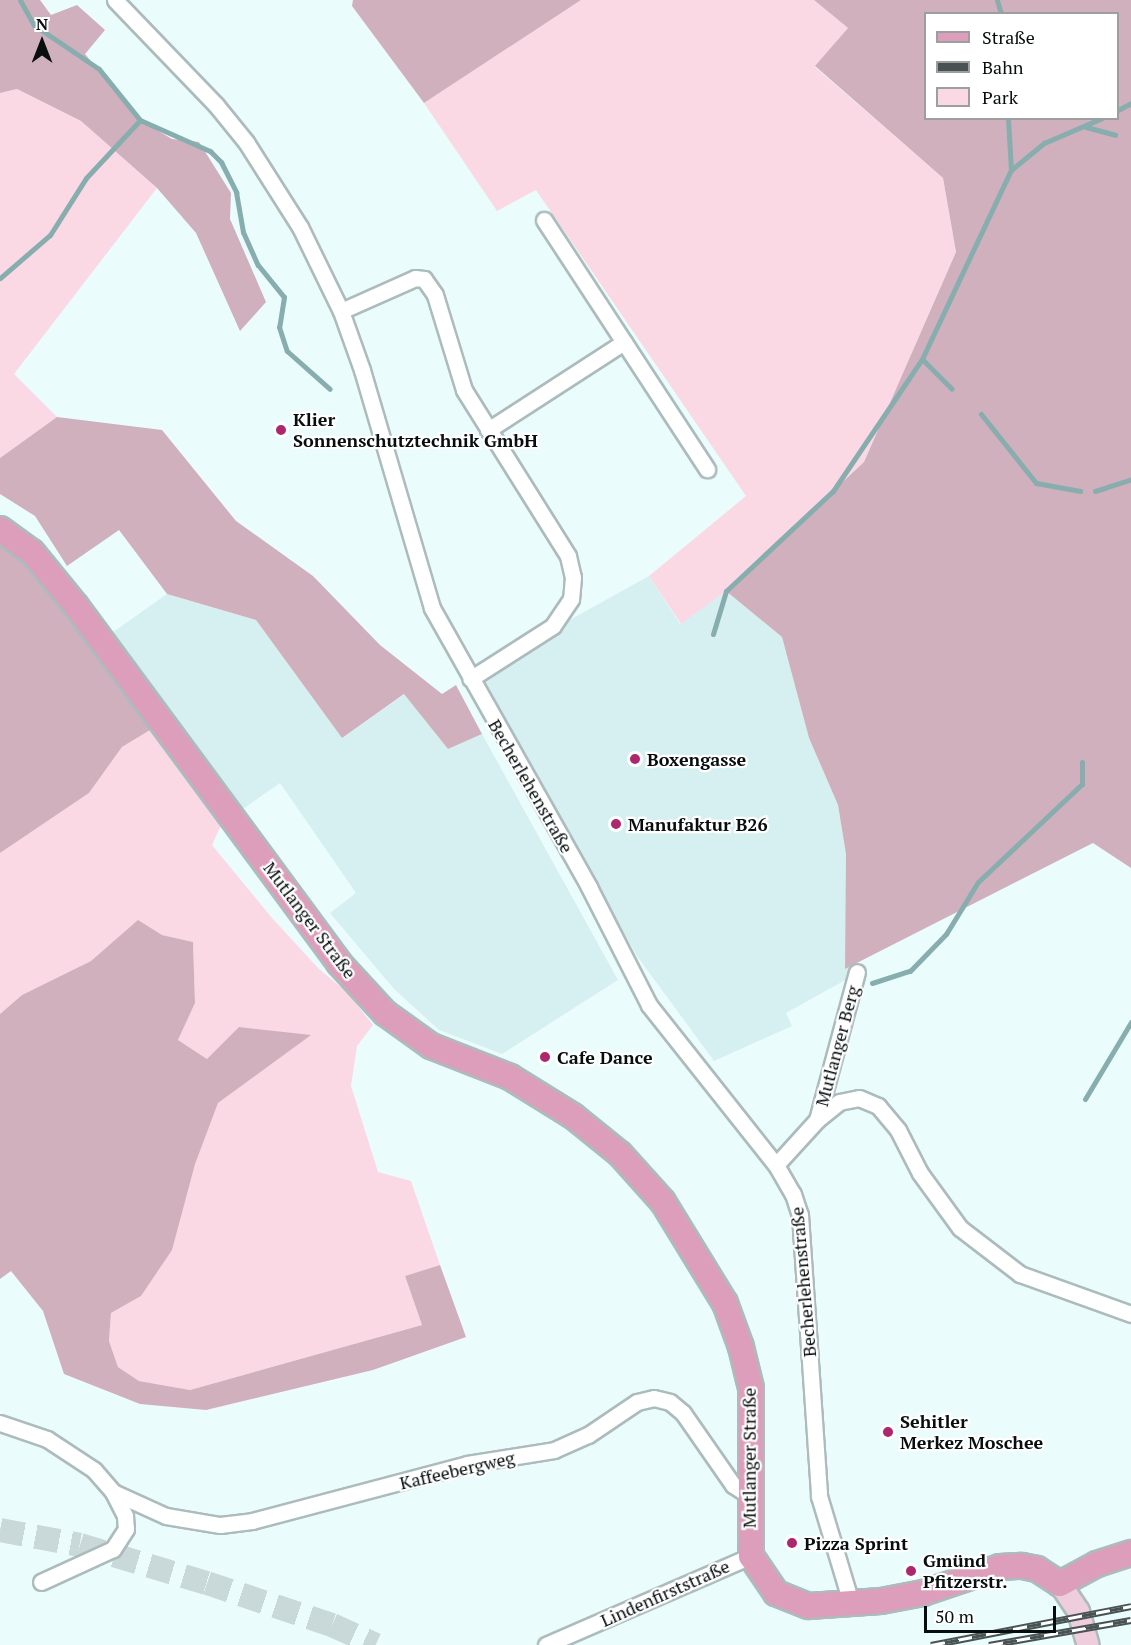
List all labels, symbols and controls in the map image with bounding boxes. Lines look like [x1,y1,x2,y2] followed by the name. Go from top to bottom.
[12,12,72,72] north arrow
[924,12,1119,120] legend
[36,13,48,35] text: N
[982,25,1035,49] text: Straße
[982,55,1023,79] text: Bahn
[982,85,1018,109] text: Park
[293,409,538,452] place label: Klier Sonnenschutztechnik GmbH
[274,423,288,437] marker: Klier Sonnenschutztechnik GmbH
[484,715,578,857] street label: Becherlehenstraße
[647,748,746,770] place label: Boxengasse
[628,752,642,766] marker: Boxengasse
[628,813,768,835] place label: Manufaktur B26
[609,817,623,831] marker: Manufaktur B26
[259,857,361,983] street label: Mutlanger Straße
[811,983,863,1109] street label: Mutlanger Berg
[557,1046,653,1068] place label: Cafe Dance
[538,1050,552,1064] marker: Cafe Dance
[786,1206,820,1358] street label: Becherlehenstraße
[738,1388,760,1528] street label: Mutlanger Straße
[900,1411,1043,1454] place label: Sehitler Merkez Moschee
[881,1425,895,1439] marker: Sehitler Merkez Moschee
[397,1446,517,1494] street label: Kaffeebergweg
[804,1532,908,1554] place label: Pizza Sprint
[785,1536,799,1550] marker: Pizza Sprint
[923,1550,1008,1592] place label: Gmünd Pfitzerstr.
[597,1555,733,1631] street label: Lindenfirststraße
[904,1564,918,1578] marker: Gmünd Pfitzerstr.
[927,1594,1059,1632] scale bar
[935,1604,974,1628] text: 50 m

